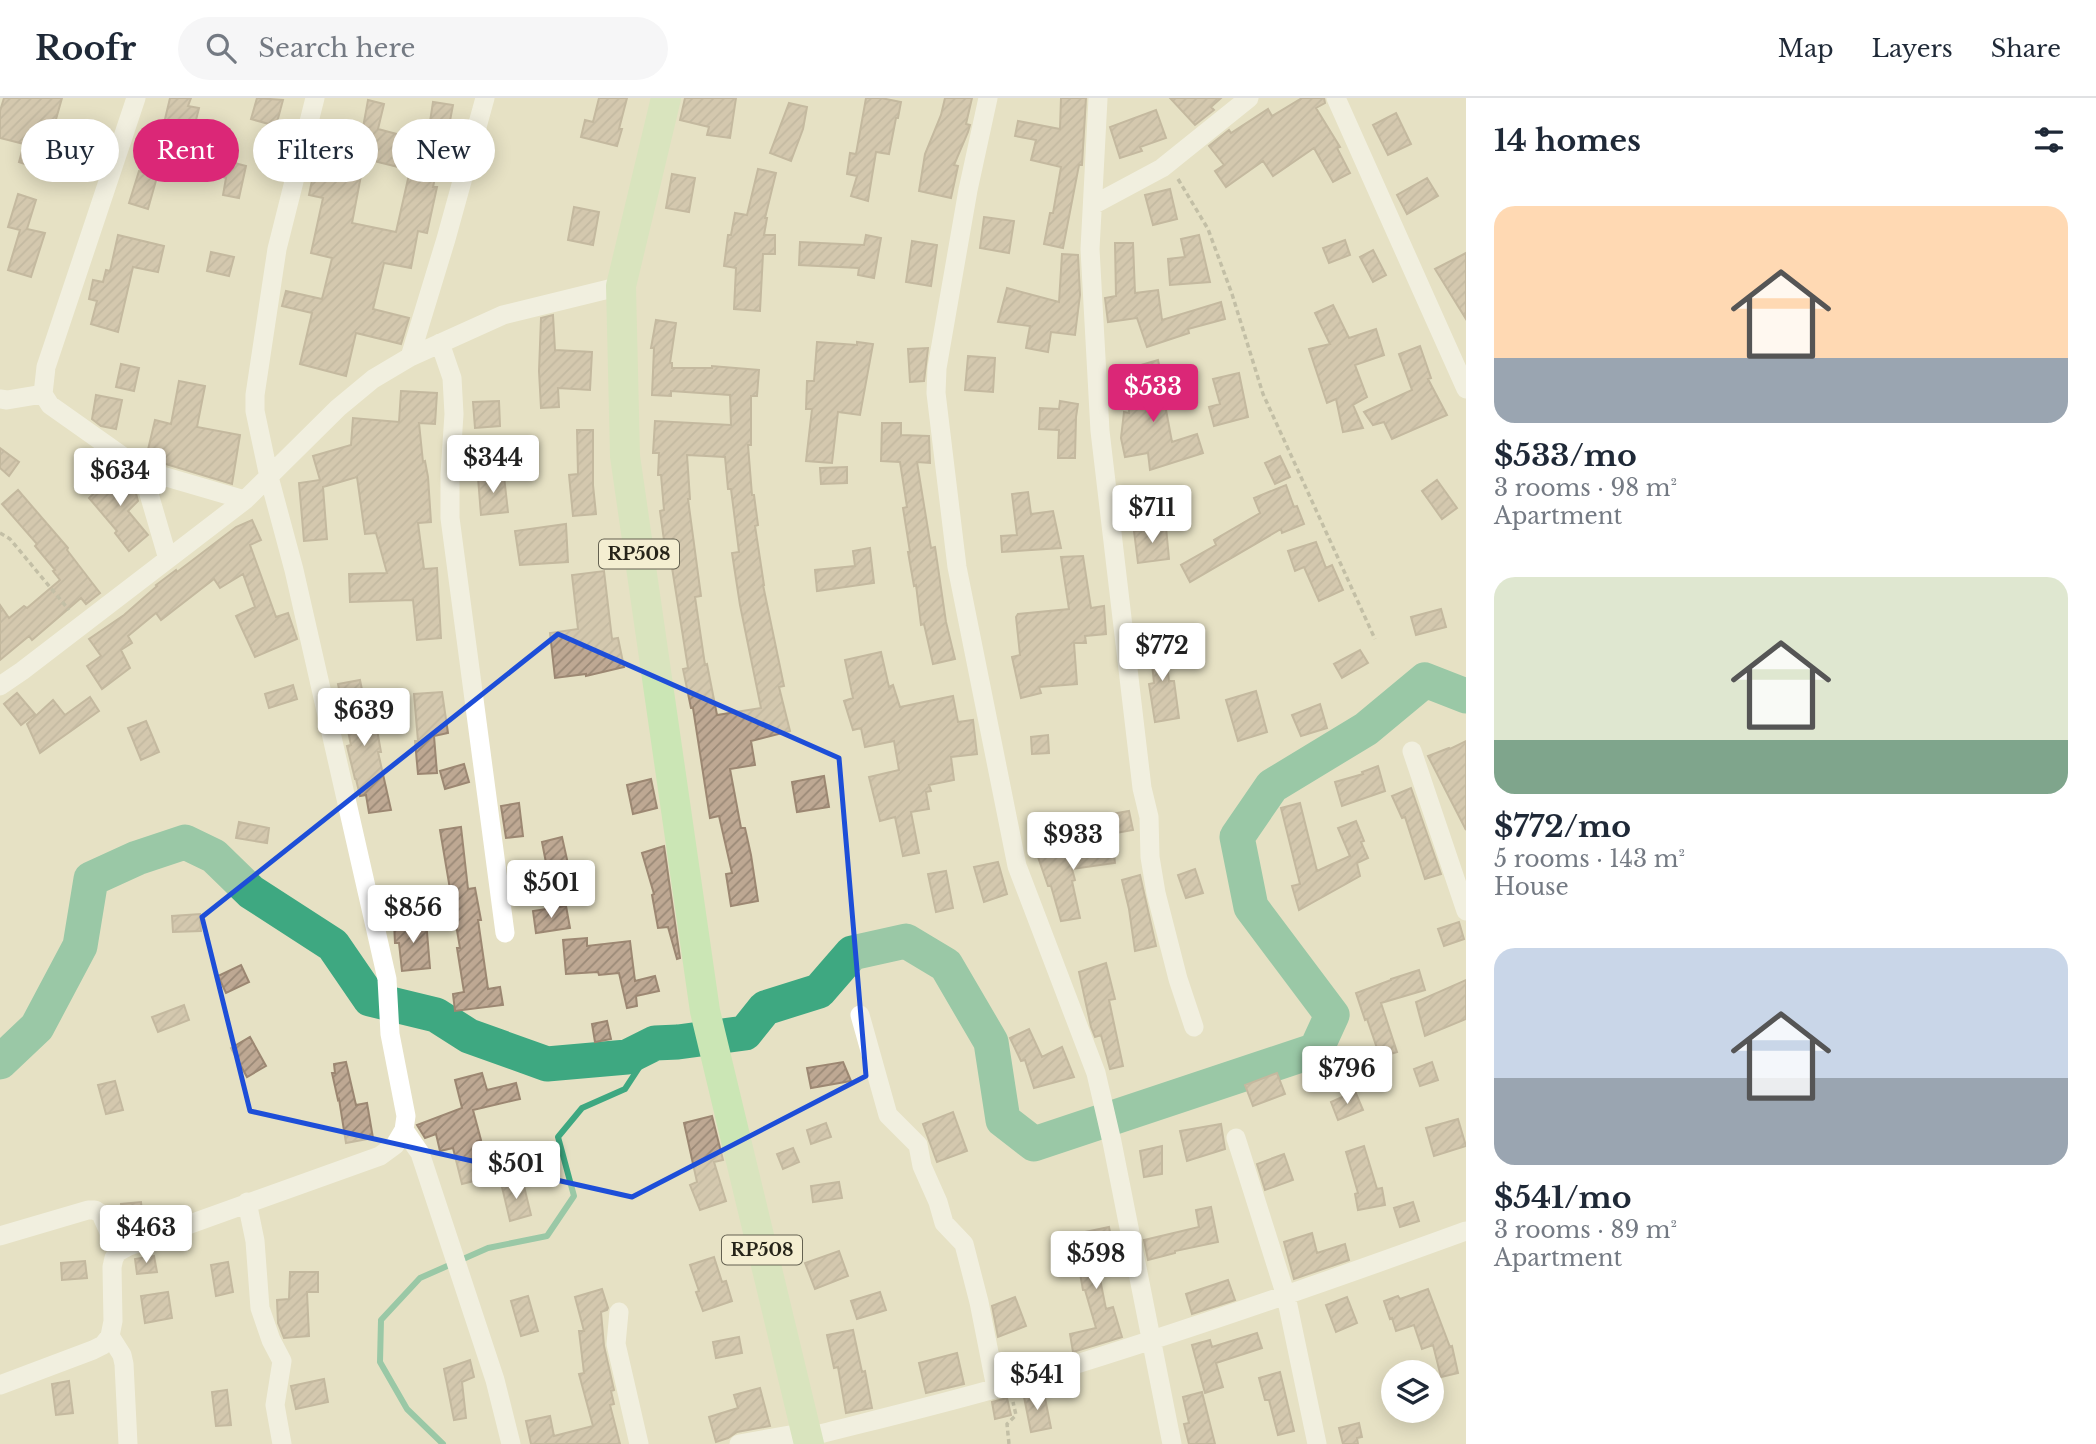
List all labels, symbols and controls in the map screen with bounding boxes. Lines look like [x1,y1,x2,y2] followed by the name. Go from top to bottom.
[178,17,668,80] search box
[35,28,136,69] text: Roofr
[202,29,240,67] icon: search
[258,32,416,64] text: Search here
[1778,34,1834,63] text: Map
[1872,34,1953,63] text: Layers
[1991,34,2061,63] text: Share
[21,119,119,182] chip: Buy
[133,119,239,182] chip: Rent
[253,119,378,182] chip: Filters
[392,119,495,182] chip: New
[2030,121,2068,159] icon: filters
[1494,122,1641,159] text: 14 homes
[1718,251,1844,377] icon: home
[1112,364,1194,424] pin: $533
[1124,373,1182,401] text: $533
[452,436,534,495] pin: $344
[1494,437,1637,474] text: $533/mo
[463,444,523,472] text: $344
[79,448,161,508] pin: $634
[90,457,150,485] text: $634
[1494,474,1677,502] text: 3 rooms · 98 m²
[1111,486,1193,545] pin: $711
[1128,494,1176,522] text: $711
[1494,502,1622,530] text: Apartment
[599,540,679,568] road number: RP508
[1718,622,1844,748] icon: home
[1121,624,1203,683] pin: $772
[1135,632,1189,660] text: $772
[323,688,405,748] pin: $639
[334,697,394,725] text: $639
[1494,808,1631,845] text: $772/mo
[1032,812,1114,872] pin: $933
[1043,821,1103,849] text: $933
[1494,845,1685,873] text: 5 rooms · 143 m²
[510,860,592,920] pin: $501
[523,869,579,897] text: $501
[1494,873,1569,901] text: House
[372,886,454,945] pin: $856
[384,894,442,922] text: $856
[1718,993,1844,1119] icon: home
[1306,1046,1388,1106] pin: $796
[1318,1055,1376,1083] text: $796
[475,1142,557,1201] pin: $501
[488,1150,544,1178] text: $501
[1494,1179,1631,1216] text: $541/mo
[105,1206,187,1265] pin: $463
[116,1214,176,1242] text: $463
[1494,1216,1677,1244] text: 3 rooms · 89 m²
[1055,1232,1137,1291] pin: $598
[722,1236,802,1265] road number: RP508
[1067,1240,1125,1268] text: $598
[1494,1244,1622,1272] text: Apartment
[996,1352,1078,1412] pin: $541
[1381,1360,1444,1423] map controls
[1381,1360,1444,1423] button: layers
[1010,1361,1064,1389] text: $541

